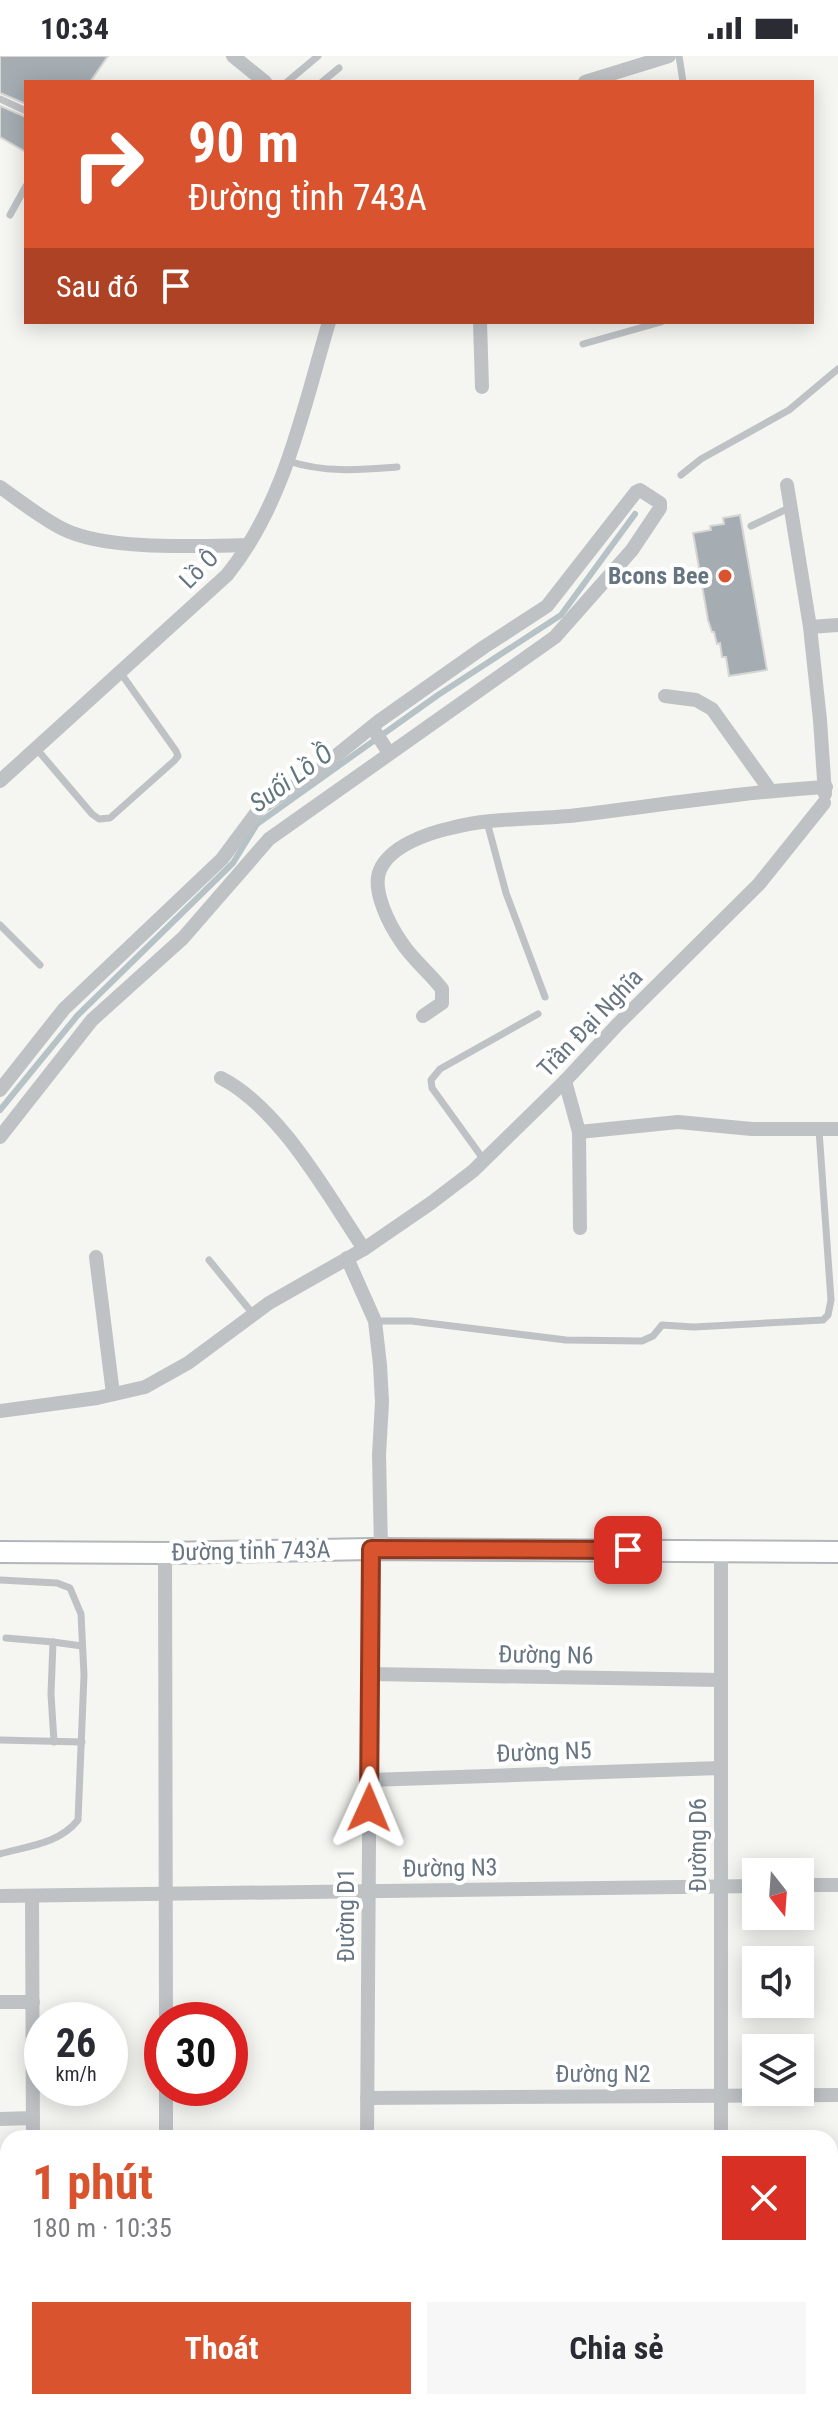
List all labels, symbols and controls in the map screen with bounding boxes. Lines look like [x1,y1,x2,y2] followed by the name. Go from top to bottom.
[40,11,109,46] text: 10:34
[188,110,299,176] text: 90 m
[56,112,160,216] icon: right
[188,177,427,219] text: Đường tỉnh 743A
[154,264,198,308] icon: arrive
[56,269,138,304] text: Sau đó
[174,544,224,594] street label: Lồ Ô
[608,562,709,590] place label: Bcons Bee
[716,567,734,585] marker: Bcons Bee
[242,736,338,818] water label: Suối Lồ Ồ
[532,963,648,1083] street label: Trần Đại Nghĩa
[594,1516,662,1584] pin
[606,1528,650,1572] icon: arrive
[171,1536,331,1566] street label: Đường tỉnh 743A
[498,1640,594,1670] street label: Đường N6
[496,1736,592,1768] street label: Đường N5
[327,1766,411,1850] position arrow
[684,1798,712,1892] street label: Đường D6
[402,1853,498,1883] street label: Đường N3
[742,1858,814,1930] north arrow
[742,1858,814,2106] map controls
[332,1868,360,1962] street label: Đường D1
[742,1946,814,2018] button: sound
[144,2002,248,2106] speed limit sign: 30
[56,2020,96,2067] text: 26
[742,2034,814,2106] button: layers
[555,2060,651,2088] street label: Đường N2
[55,2062,97,2086] text: km/h
[32,2154,153,2211] text: 1 phút
[722,2156,806,2240] button: close
[32,2213,172,2243] text: 180 m · 10:35
[32,2302,411,2394] button: Thoát
[427,2302,806,2394] button: Chia sẻ

